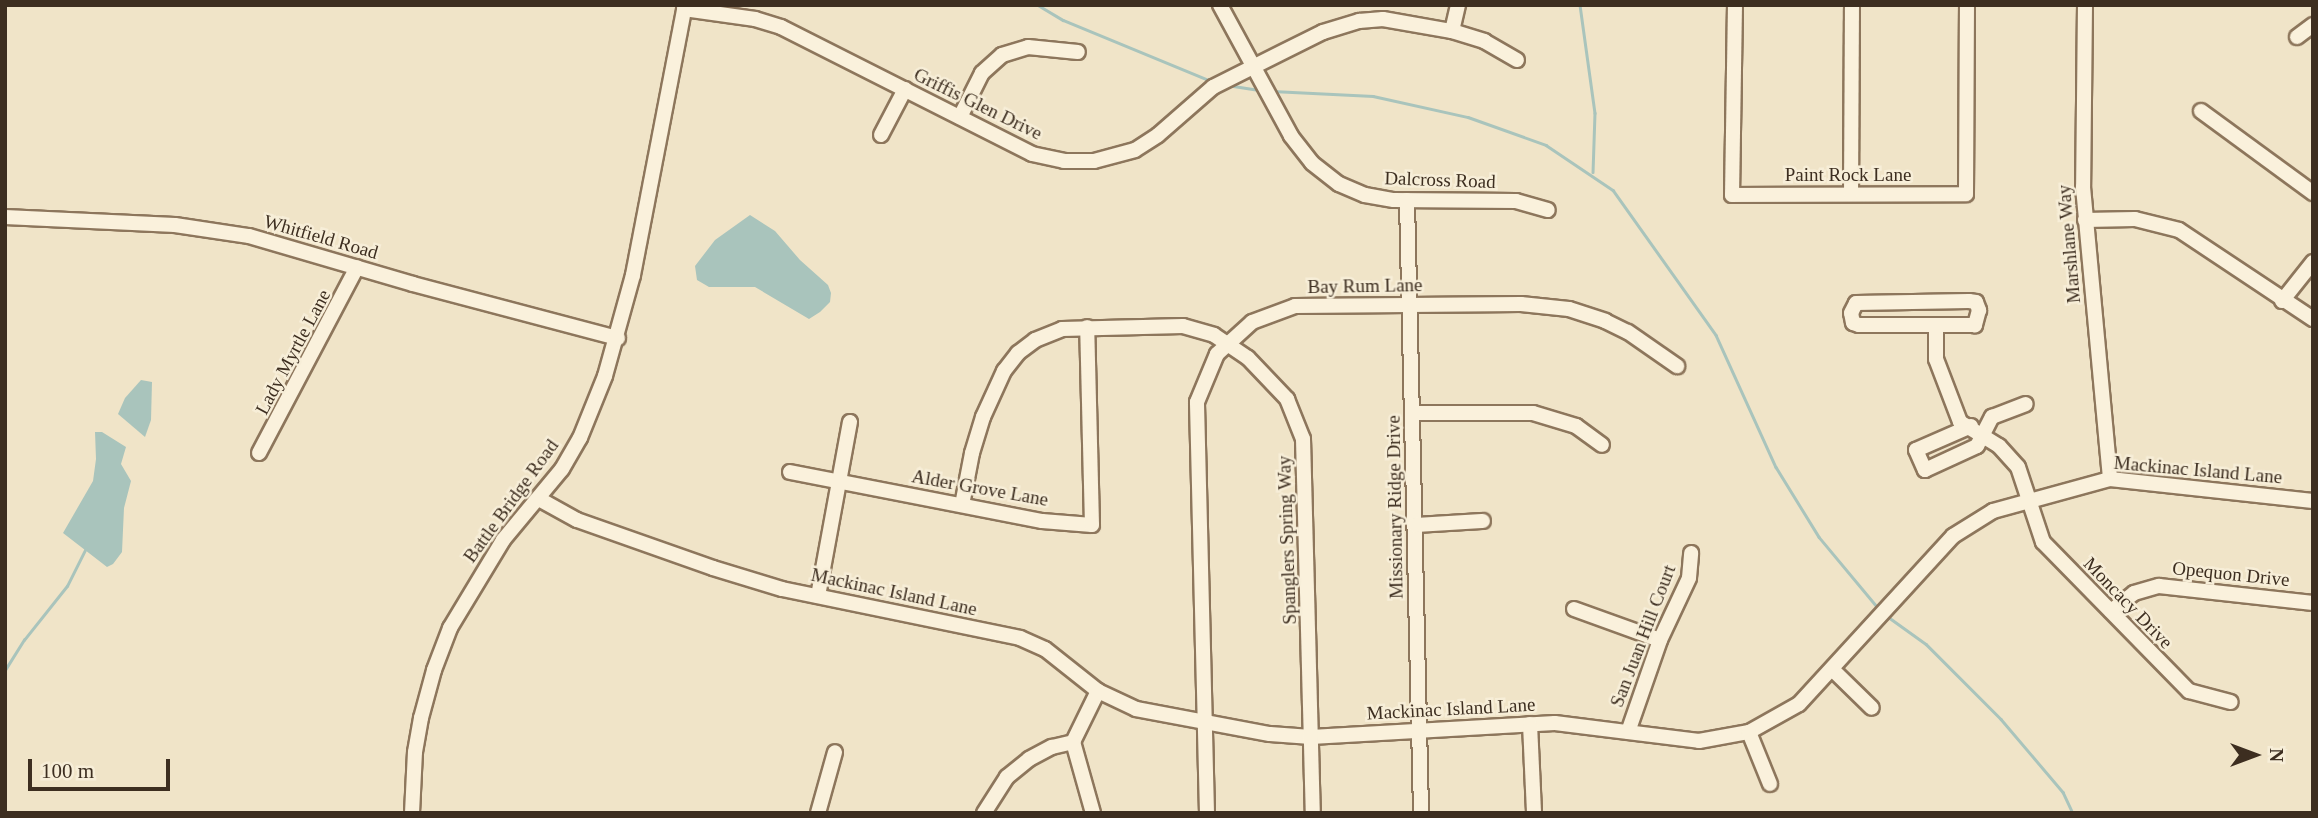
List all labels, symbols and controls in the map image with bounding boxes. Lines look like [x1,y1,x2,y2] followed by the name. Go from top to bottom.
[910,63,1046,145] street label: Griffis Glen Drive
[1785,164,1911,186] street label: Paint Rock Lane
[1384,167,1496,193] street label: Dalcross Road
[2052,184,2086,304] street label: Marshlane Way
[261,210,381,264] street label: Whitfield Road
[1307,274,1423,298] street label: Bay Rum Lane
[250,286,336,418] street label: Lady Myrtle Lane
[1382,415,1408,599] street label: Missionary Ridge Drive
[459,435,563,567] street label: Battle Bridge Road
[2113,451,2283,489] street label: Mackinac Island Lane
[1273,455,1301,625] street label: Spanglers Spring Way
[910,465,1050,511] street label: Alder Grove Lane
[2079,552,2177,654] street label: Moncacy Drive
[2171,557,2291,591] street label: Opequon Drive
[1605,562,1681,710] street label: San Juan Hill Court
[809,563,979,621] street label: Mackinac Island Lane
[1366,693,1536,725] street label: Mackinac Island Lane
[2220,720,2290,790] north arrow
[32,744,173,788] scale bar
[2266,748,2287,762] text: N
[41,759,94,783] text: 100 m

